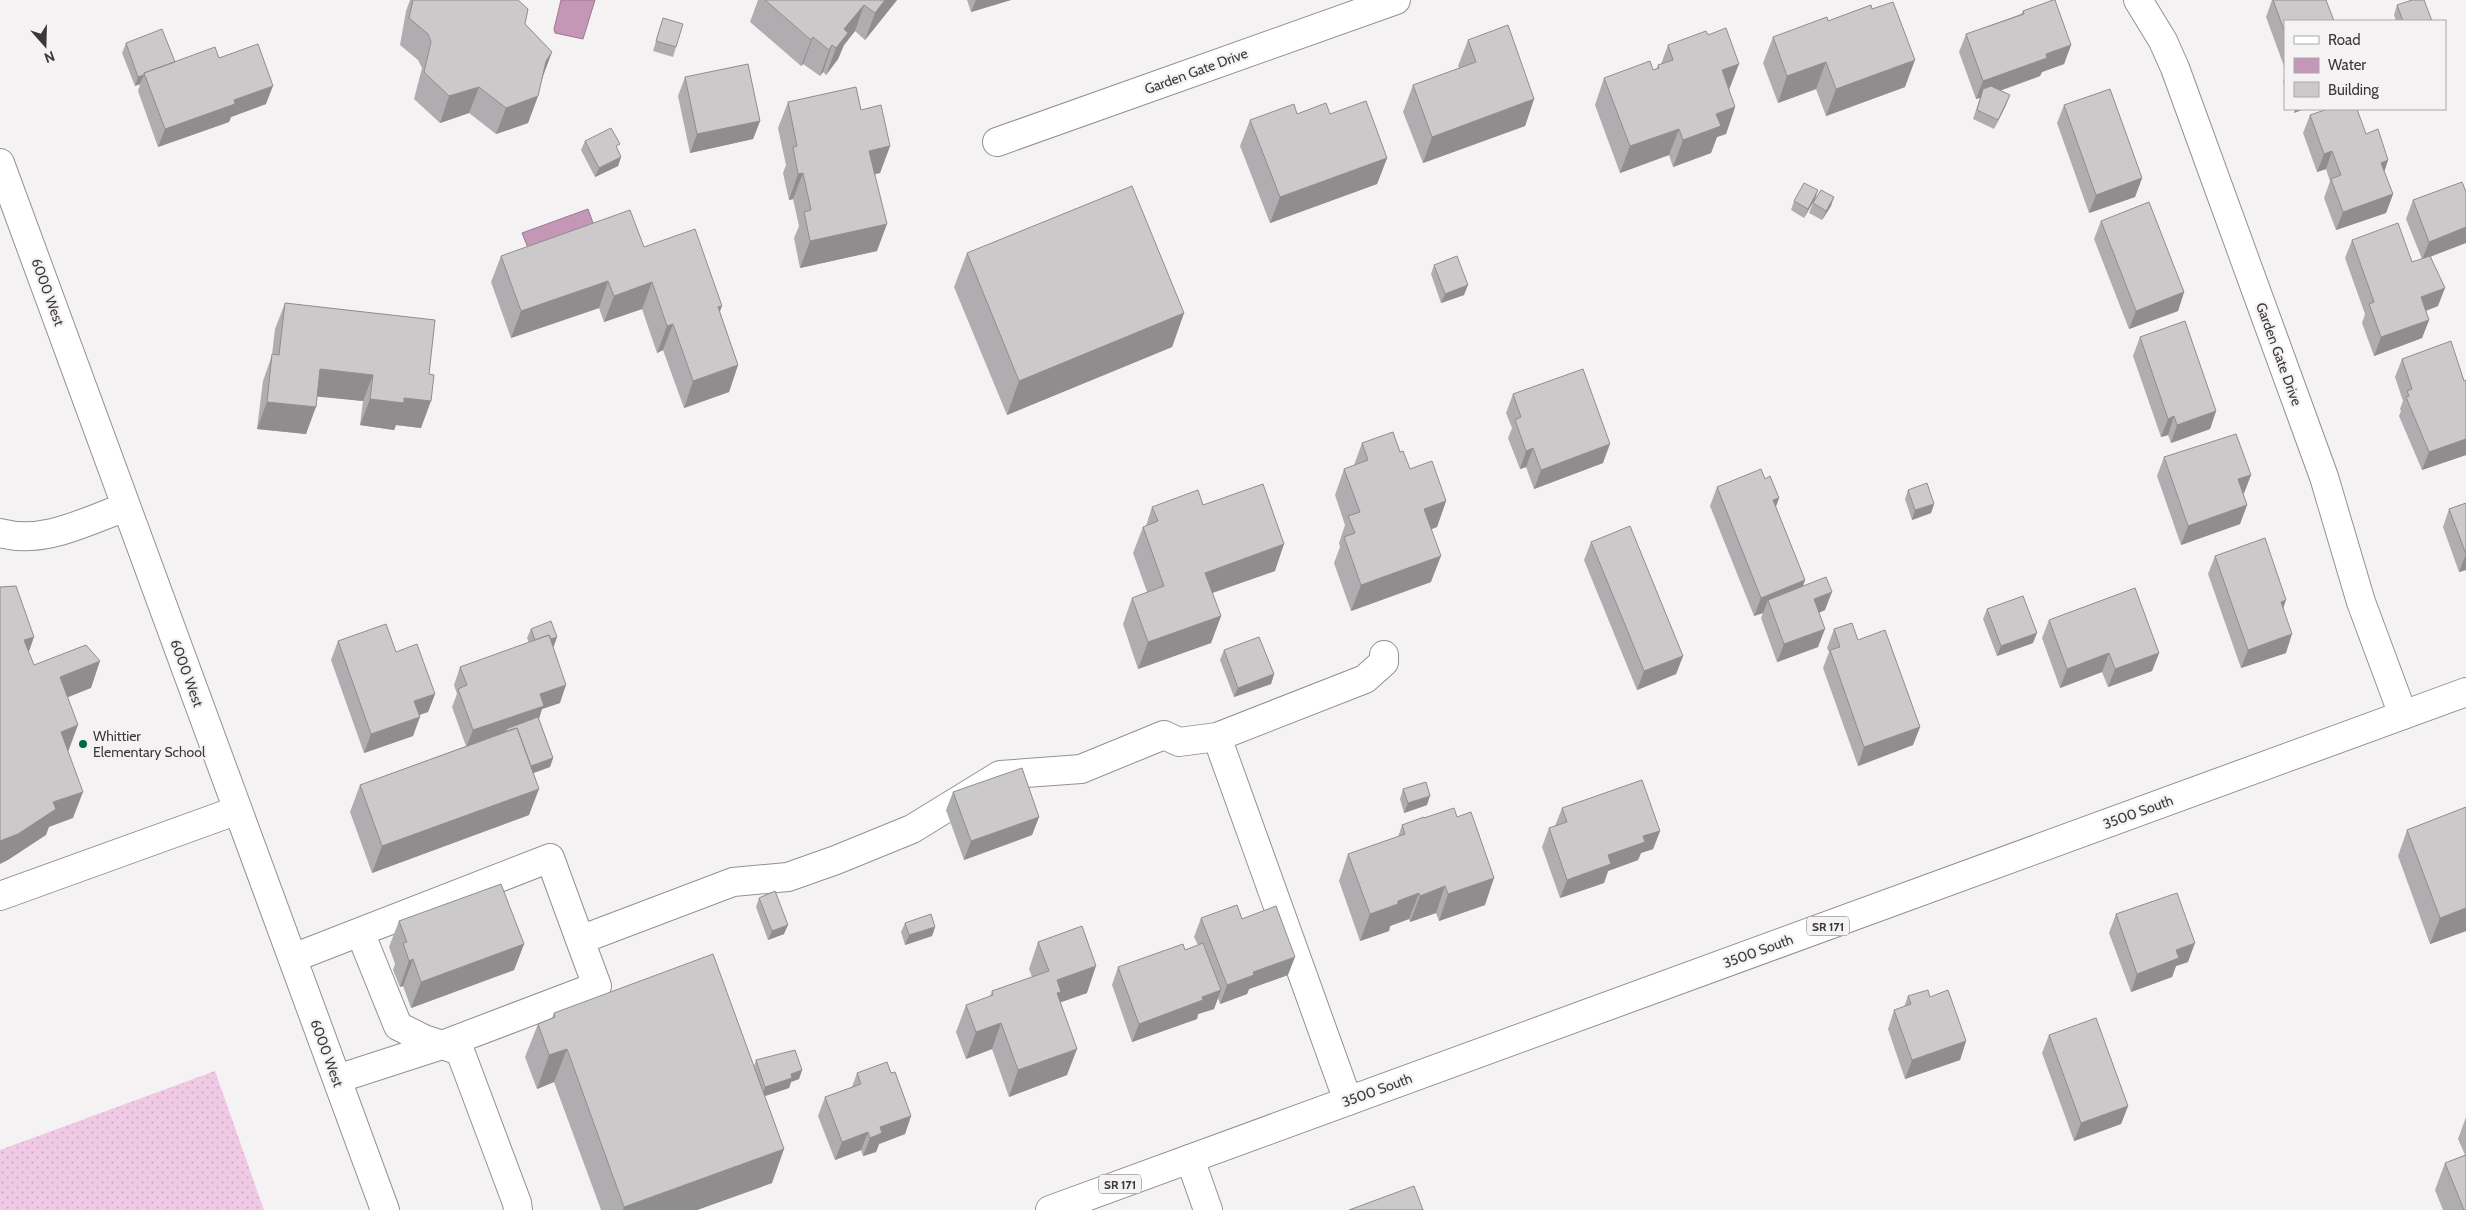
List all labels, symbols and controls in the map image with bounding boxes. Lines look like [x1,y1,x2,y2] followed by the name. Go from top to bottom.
[20,20,70,70] north arrow
[2284,20,2446,110] legend
[2328,31,2361,49] text: Road
[1142,44,1250,98] street label: Garden Gate Drive
[42,47,57,67] text: N
[2328,56,2366,74] text: Water
[2328,81,2379,99] text: Building
[27,256,69,329] street label: 6000 West
[2252,300,2306,408] street label: Garden Gate Drive
[166,637,208,710] street label: 6000 West
[93,727,206,761] place label: Whittier Elementary School
[77,738,89,750] marker: Whittier Elementary School
[2100,791,2176,833] street label: 3500 South
[1807,916,1849,936] road number: SR 171
[1720,930,1796,972] street label: 3500 South
[306,1017,348,1090] street label: 6000 West
[1339,1069,1415,1111] street label: 3500 South
[1099,1174,1141,1194] road number: SR 171

